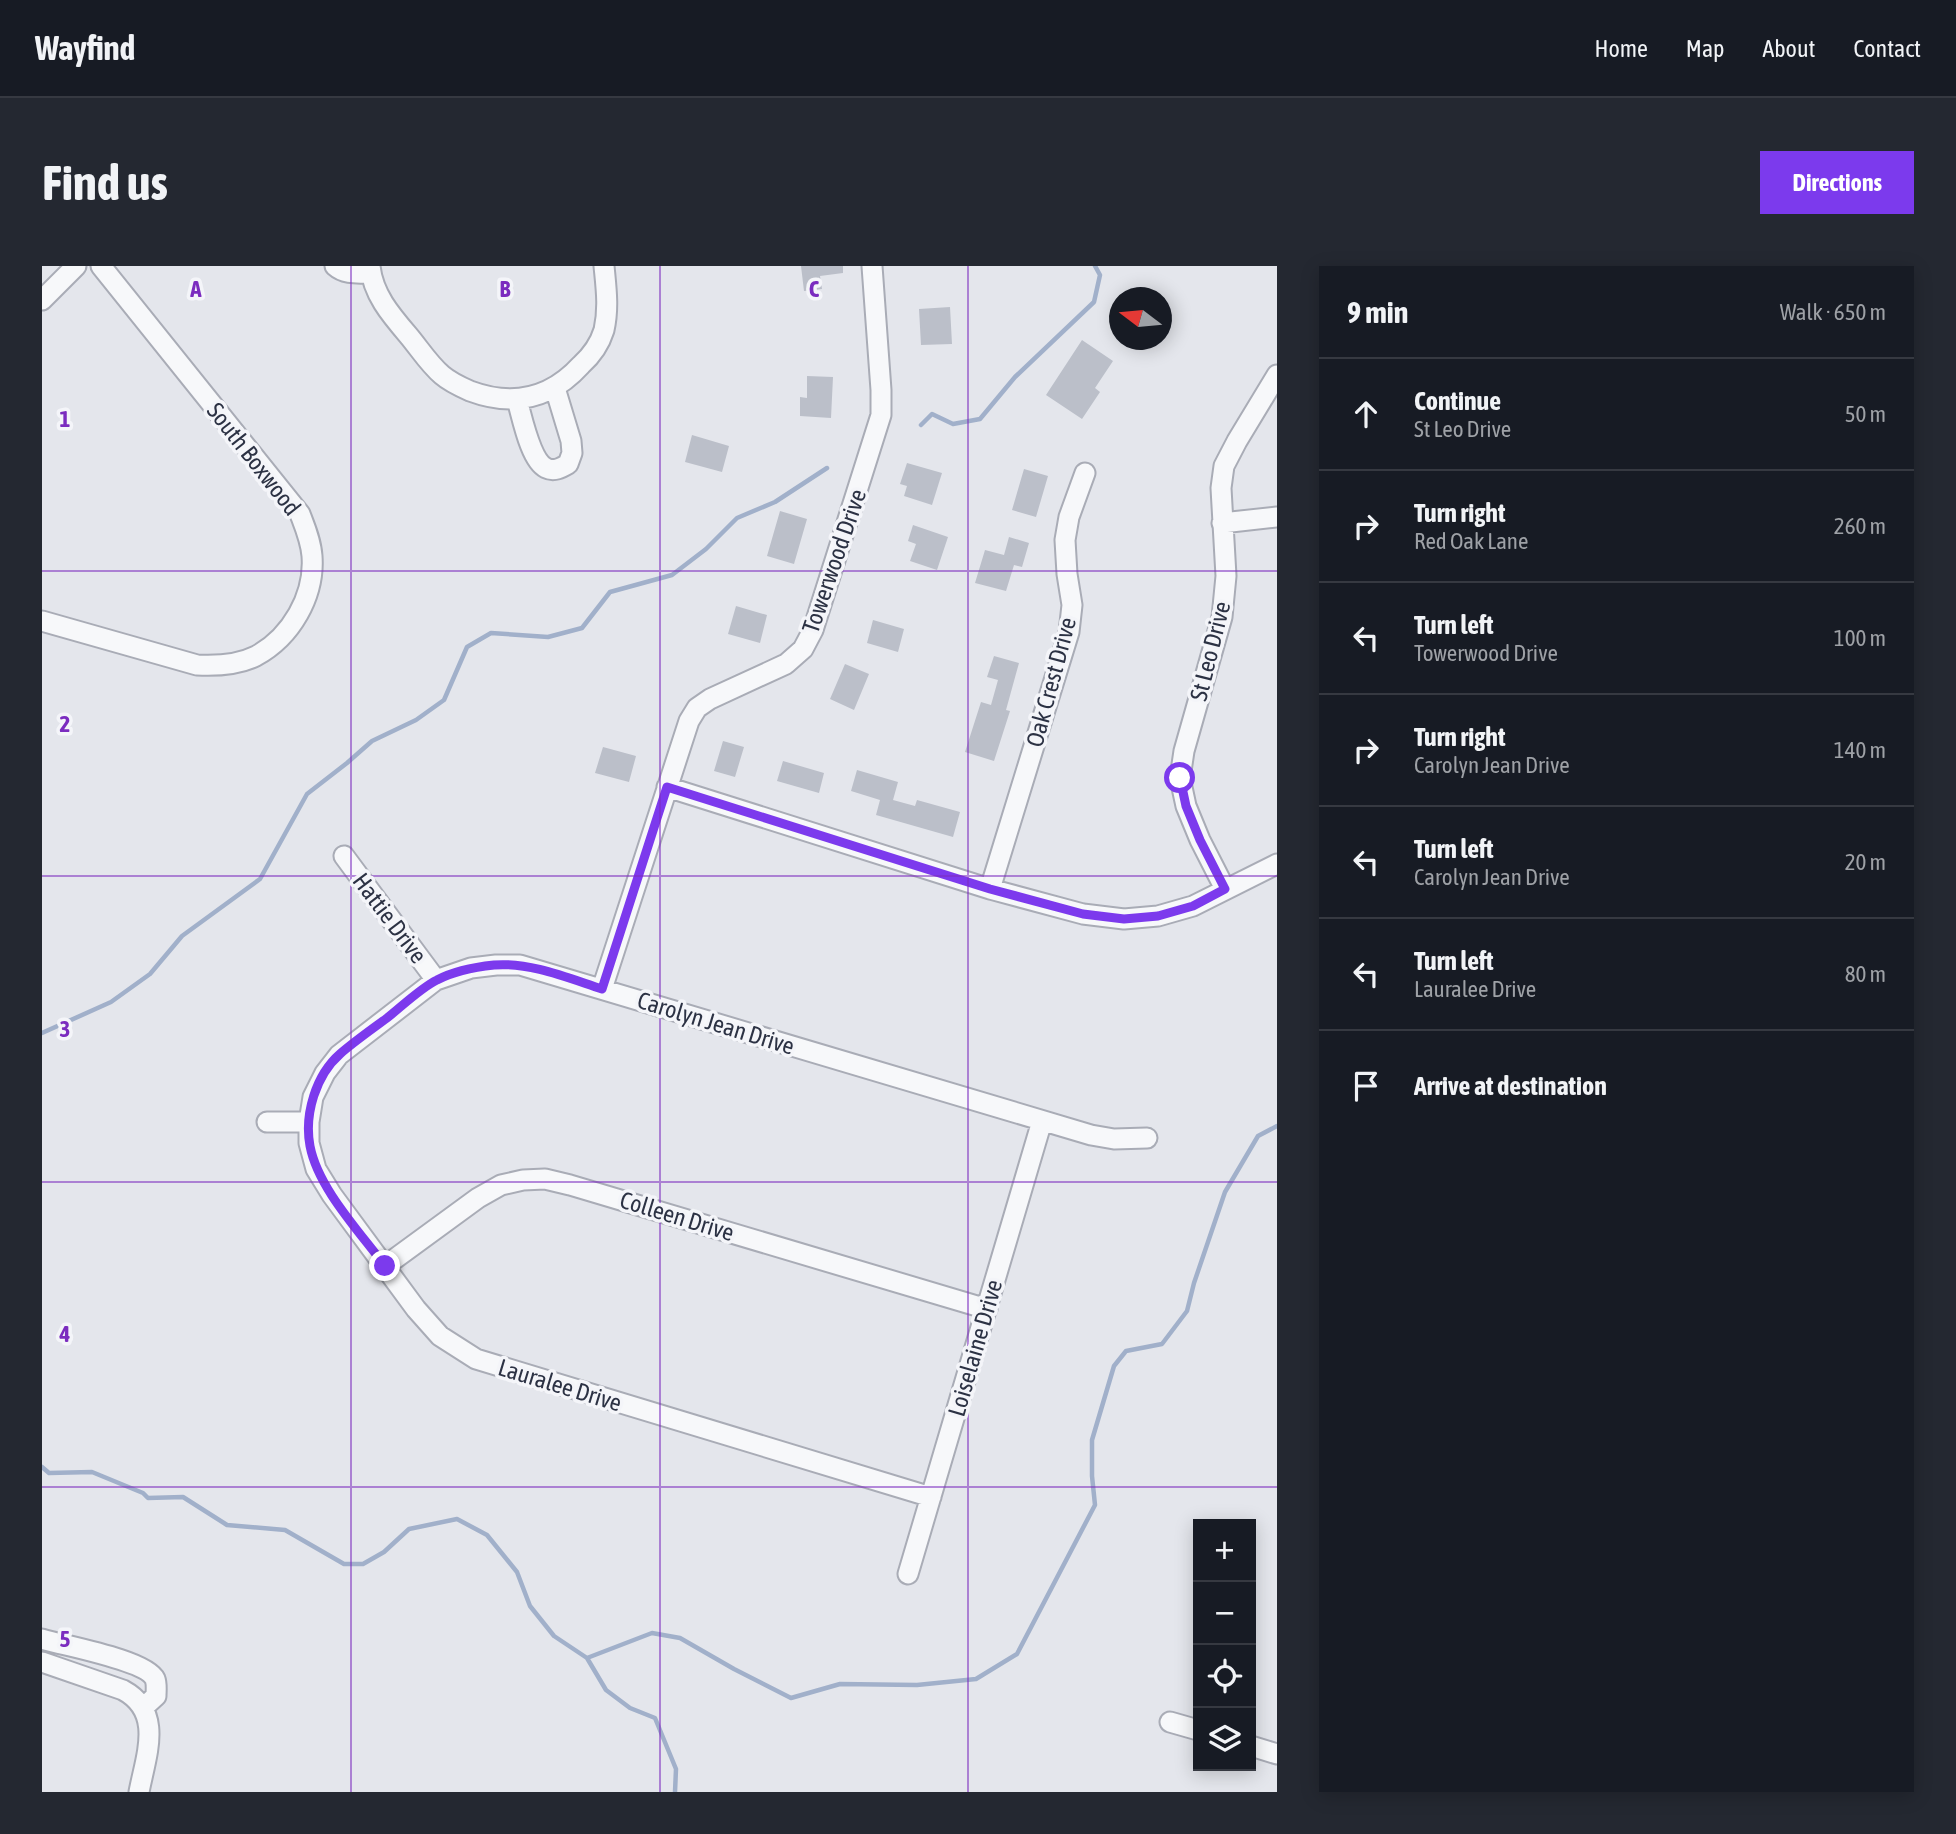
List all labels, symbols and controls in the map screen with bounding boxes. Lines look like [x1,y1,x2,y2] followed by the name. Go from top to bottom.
[35,29,135,67] text: Wayfind
[1594,35,1648,62] text: Home
[1686,35,1724,62] text: Map
[1762,35,1815,62] text: About
[1853,35,1921,62] text: Contact
[1760,151,1914,214] button: Directions
[42,154,168,210] text: Find us
[189,276,202,302] text: A
[500,276,511,302] text: B
[809,276,820,302] text: C
[1109,287,1172,350] north arrow
[1347,295,1408,329] text: 9 min
[1780,299,1886,325] text: Walk · 650 m
[1414,386,1501,416] text: Continue
[1347,395,1385,433] icon: ahead
[202,398,306,520] street label: South Boxwood
[1845,401,1886,427] text: 50 m
[60,406,71,432] text: 1
[1414,416,1511,442] text: St Leo Drive
[797,486,871,636] street label: Towerwood Drive
[1414,498,1505,528] text: Turn right
[1347,507,1385,545] icon: right
[1834,513,1886,539] text: 260 m
[1414,528,1528,554] text: Red Oak Lane
[1185,598,1235,704] street label: St Leo Drive
[1414,610,1494,640] text: Turn left
[1021,614,1081,750] street label: Oak Crest Drive
[1347,619,1385,657] icon: left
[1834,625,1886,651] text: 100 m
[1414,640,1558,666] text: Towerwood Drive
[60,711,70,737] text: 2
[1414,722,1505,752] text: Turn right
[1347,731,1385,769] icon: right
[1834,737,1886,763] text: 140 m
[1414,752,1570,778] text: Carolyn Jean Drive
[1164,762,1195,793] route start
[1414,834,1494,864] text: Turn left
[1347,843,1385,881] icon: left
[1845,849,1886,875] text: 20 m
[1414,864,1570,890] text: Carolyn Jean Drive
[348,868,432,968] street label: Hattie Drive
[1414,946,1494,976] text: Turn left
[1347,955,1385,993] icon: left
[1845,961,1886,987] text: 80 m
[1414,976,1536,1002] text: Lauralee Drive
[634,986,798,1060] street label: Carolyn Jean Drive
[60,1016,70,1042] text: 3
[1347,1067,1385,1105] icon: arrive
[1414,1071,1607,1101] text: Arrive at destination
[617,1186,737,1246] street label: Colleen Drive
[369,1250,400,1281] route end
[943,1277,1007,1419] street label: Loiselaine Drive
[59,1321,71,1347] text: 4
[495,1353,625,1417] street label: Lauralee Drive
[1193,1519,1256,1771] map controls
[1193,1519,1256,1582] button: +
[1193,1582,1256,1645] button: −
[60,1626,71,1652] text: 5
[1193,1645,1256,1708] button: locate
[1193,1708,1256,1771] button: layers

